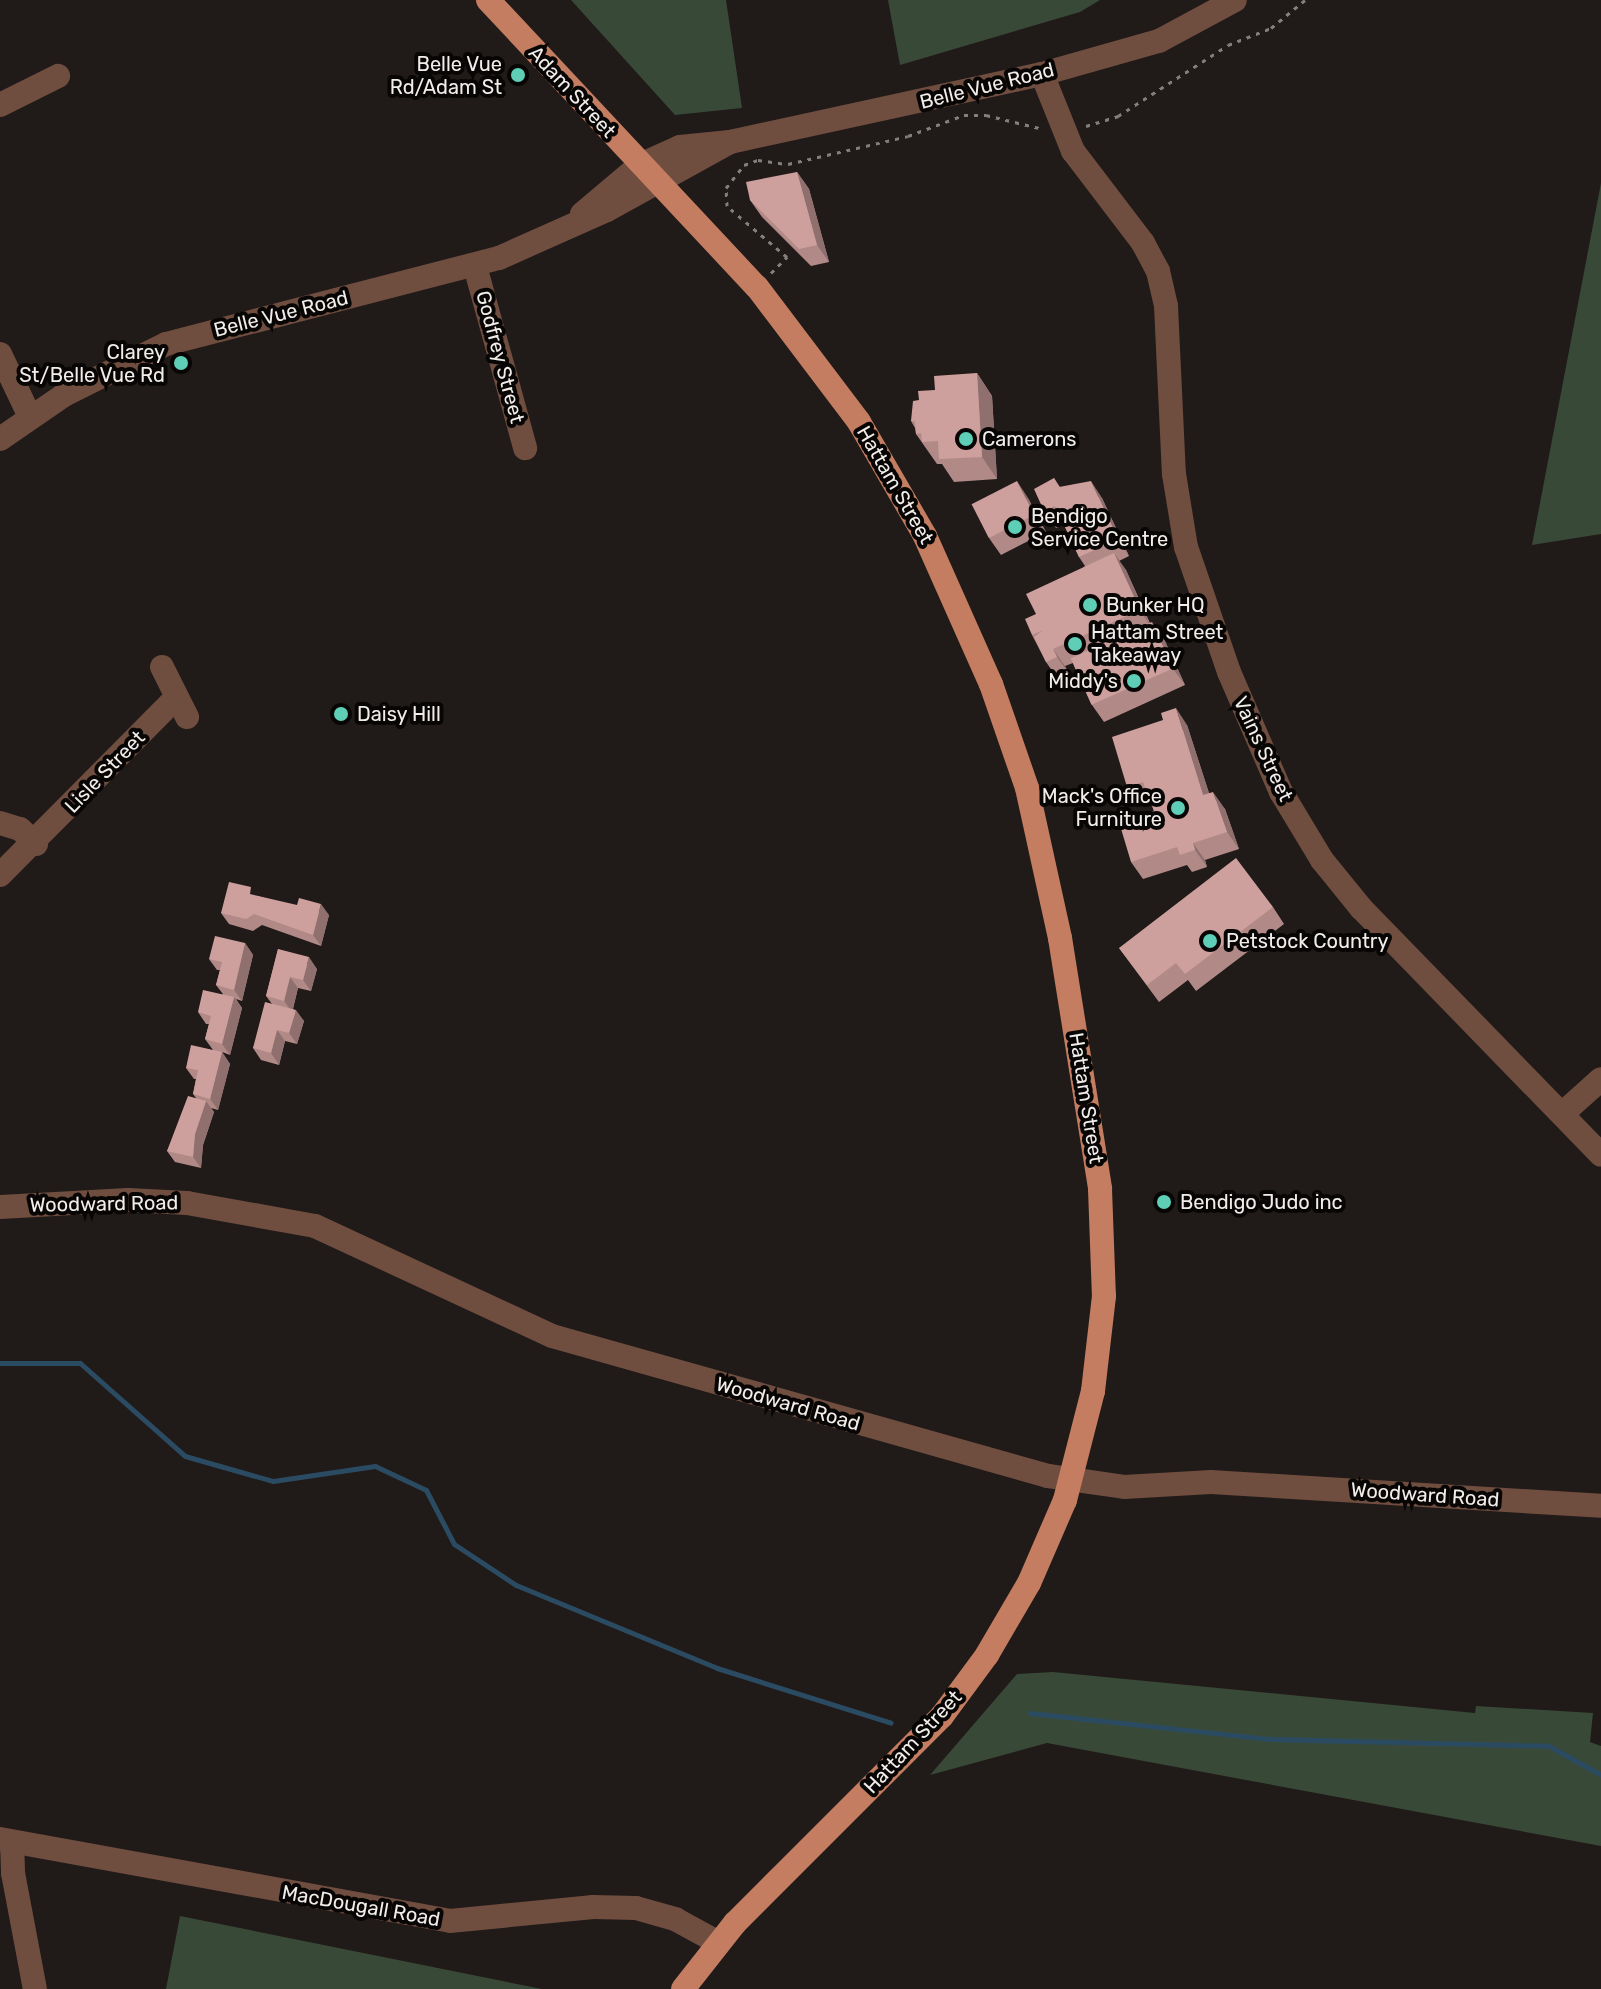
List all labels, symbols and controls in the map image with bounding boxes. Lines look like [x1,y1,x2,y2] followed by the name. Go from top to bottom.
[523,41,621,143] street label: Adam Street
[390,52,502,99] place label: Belle Vue Rd/Adam St
[917,58,1057,114] street label: Belle Vue Road
[509,66,527,84] marker: Belle Vue Rd/Adam St
[211,286,351,342] street label: Belle Vue Road
[471,288,529,426] street label: Godfrey Street
[19,340,165,387] place label: Clarey St/Belle Vue Rd
[172,354,190,372] marker: Clarey St/Belle Vue Rd
[852,422,938,548] street label: Hattam Street
[982,427,1077,451] place label: Camerons
[957,430,975,448] marker: Camerons
[1031,504,1168,551] place label: Bendigo Service Centre
[1006,518,1024,536] marker: Bendigo Service Centre
[1106,593,1205,617] place label: Bunker HQ
[1081,596,1099,614] marker: Bunker HQ
[1091,620,1223,667] place label: Hattam Street Takeaway
[1066,635,1084,653] marker: Hattam Street Takeaway
[1048,669,1118,693] place label: Middy's
[1125,672,1143,690] marker: Middy's
[1228,693,1298,805] street label: Vains Street
[357,702,441,726] place label: Daisy Hill
[332,705,350,723] marker: Daisy Hill
[60,726,150,818] street label: Lisle Street
[1042,784,1162,831] place label: Mack's Office Furniture
[1169,799,1187,817] marker: Mack's Office Furniture
[1226,929,1389,953] place label: Petstock Country
[1201,932,1219,950] marker: Petstock Country
[1064,1031,1108,1165] street label: Hattam Street
[1180,1190,1343,1214] place label: Bendigo Judo inc
[29,1191,179,1217] street label: Woodward Road
[1155,1193,1173,1211] marker: Bendigo Judo inc
[713,1372,863,1436] street label: Woodward Road
[1350,1478,1500,1512] street label: Woodward Road
[859,1685,967,1799] street label: Hattam Street
[280,1880,442,1932] street label: MacDougall Road

